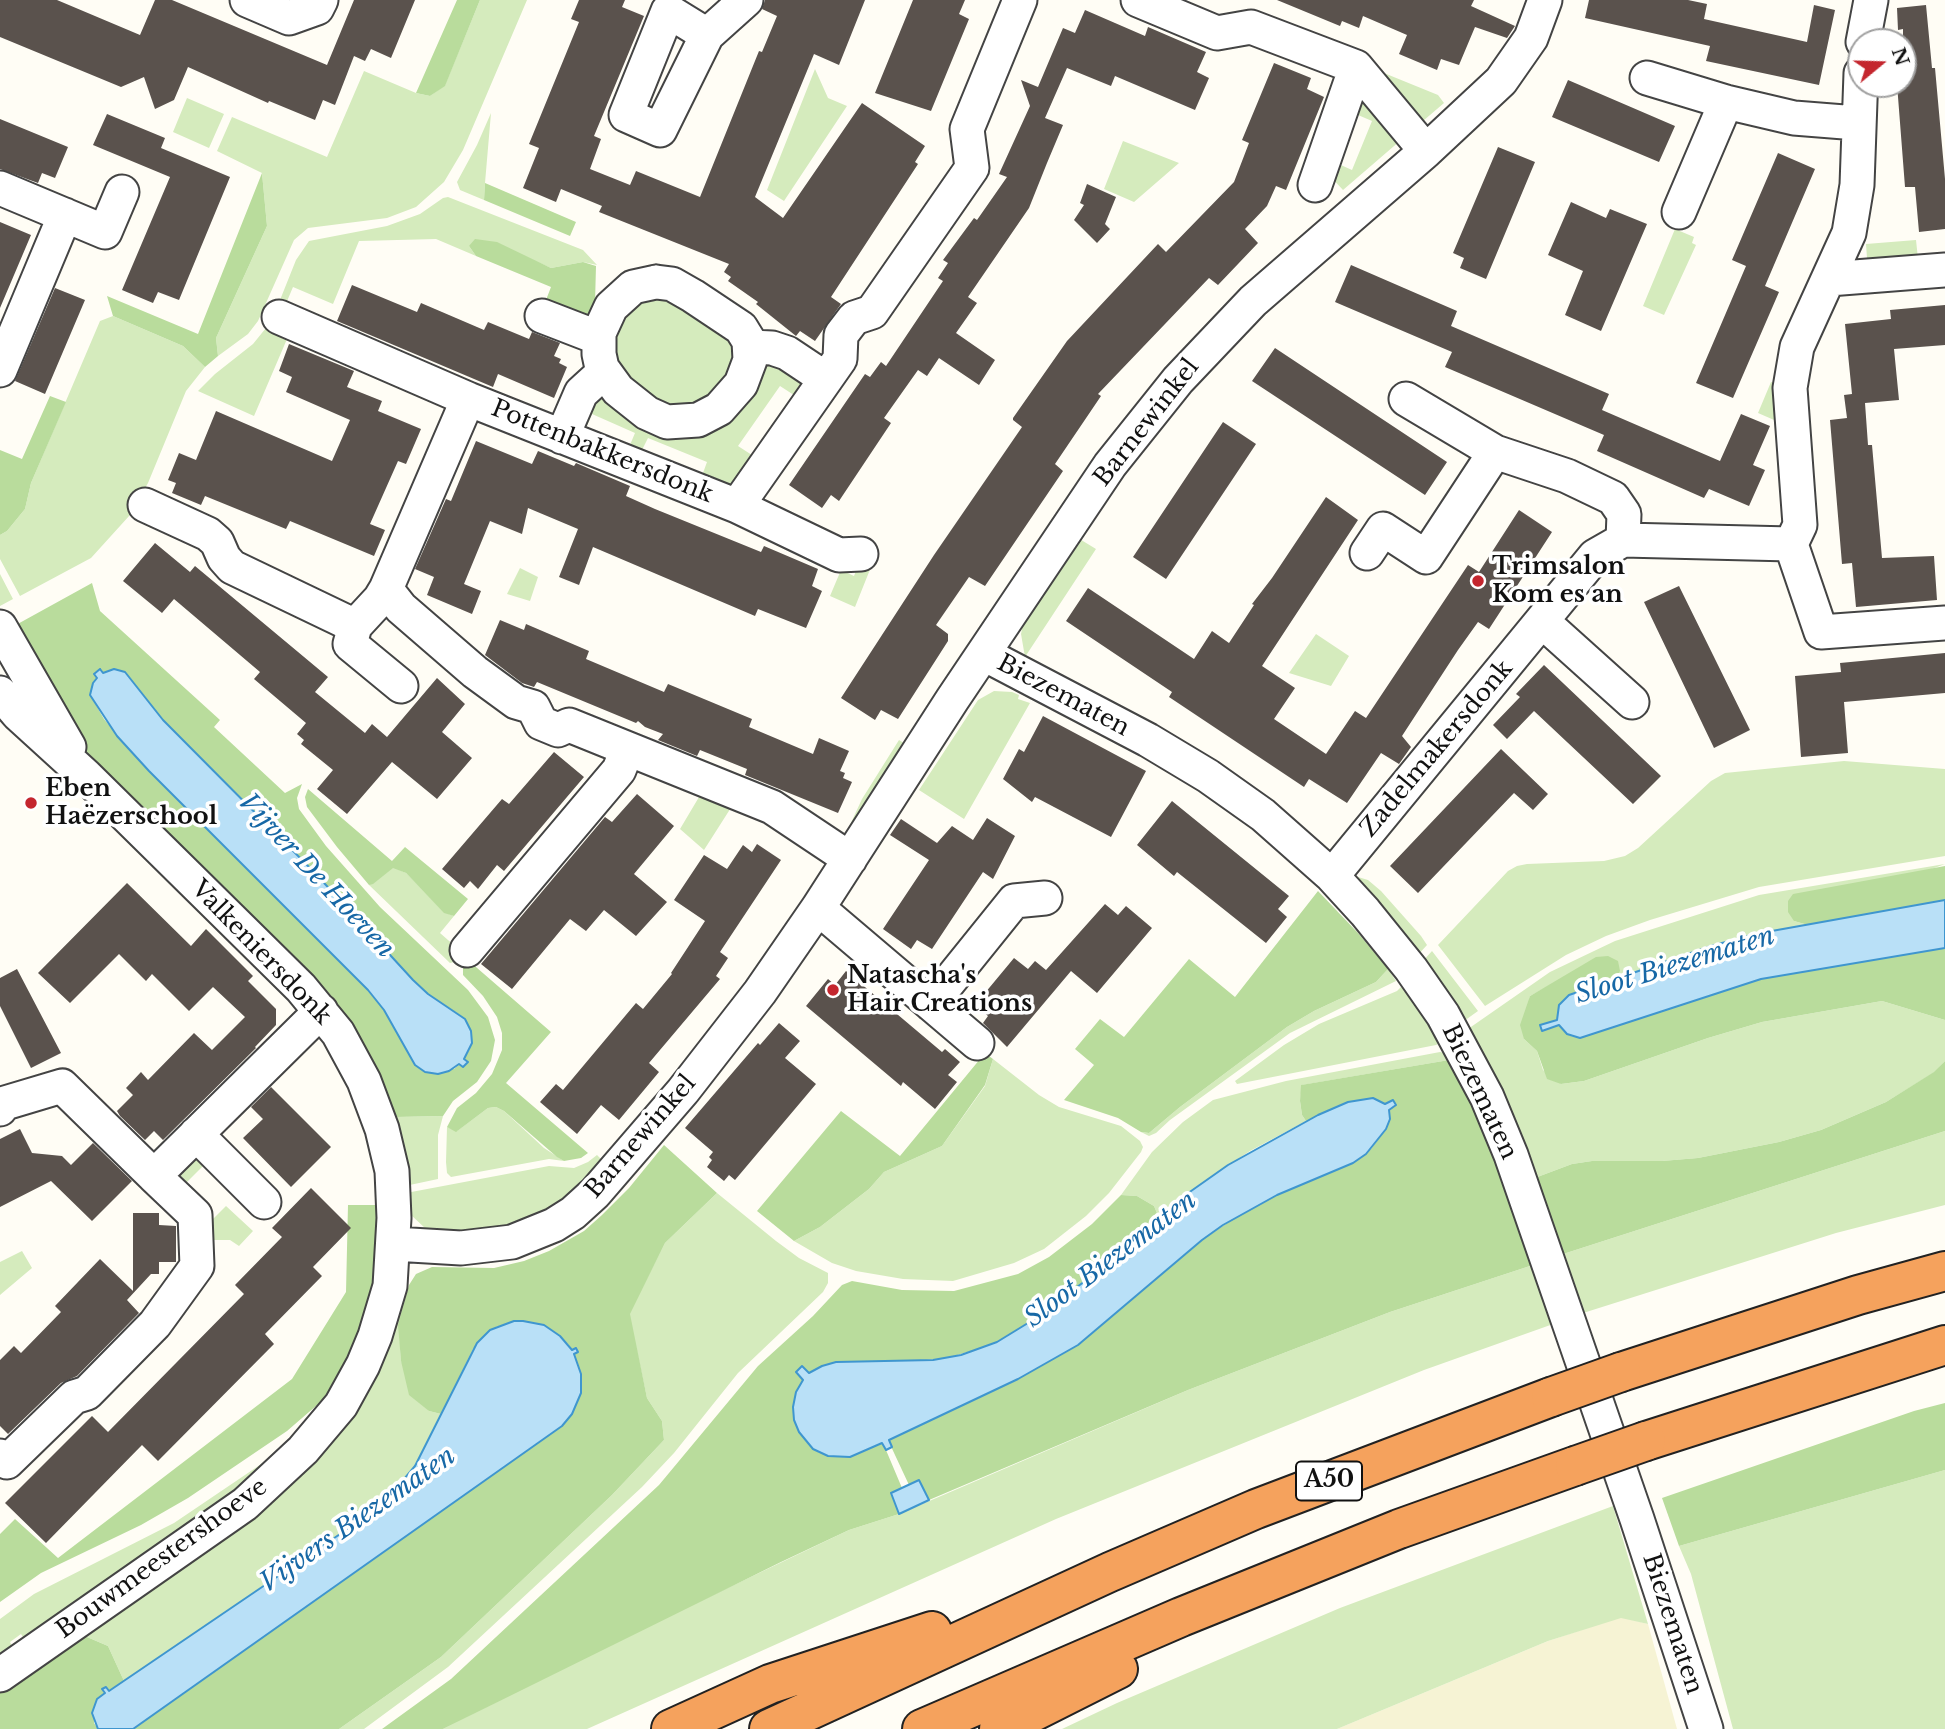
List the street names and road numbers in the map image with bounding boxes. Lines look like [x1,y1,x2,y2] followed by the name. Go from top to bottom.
[1088,354,1206,492] street label: Barnewinkel
[487,394,717,510] street label: Pottenbakkersdonk
[992,649,1134,743] street label: Biezematen
[1355,655,1519,843] street label: Zadelmakersdonk
[185,875,337,1031] street label: Valkeniersdonk
[1435,1020,1523,1164] street label: Biezematen
[580,1070,702,1204] street label: Barnewinkel
[1296,1462,1362,1500] road number: A50
[51,1473,273,1645] street label: Bouwmeestershoeve
[1636,1550,1708,1698] street label: Biezematen

